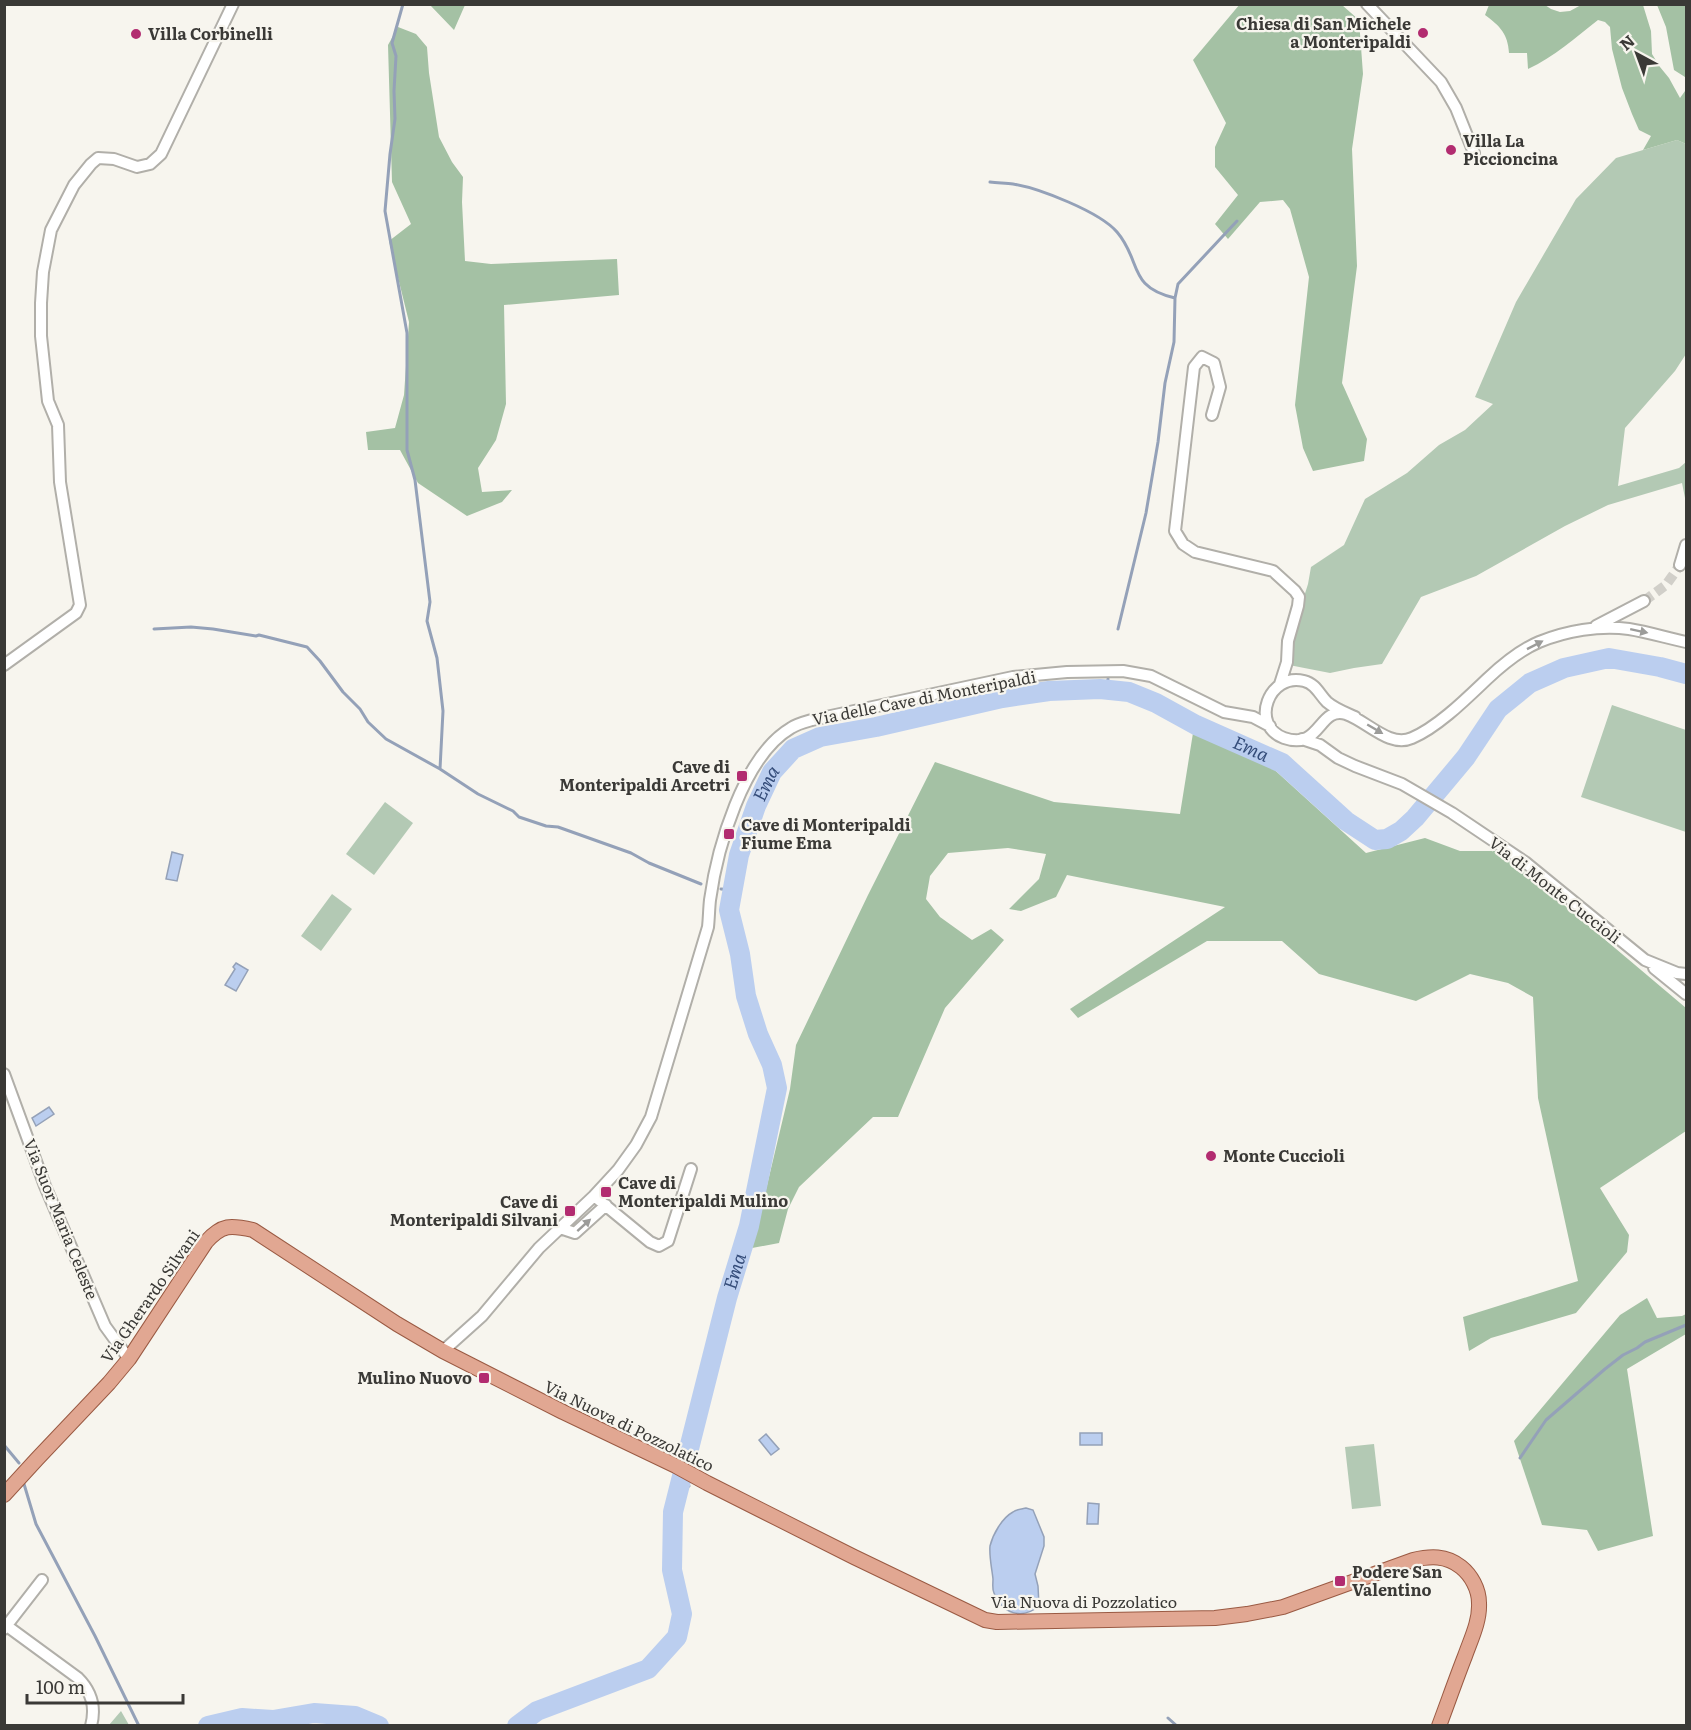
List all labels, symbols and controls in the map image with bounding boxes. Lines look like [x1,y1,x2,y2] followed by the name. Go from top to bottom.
[1236,11,1411,53] place label: Chiesa di San Michele a Monteripaldi
[148,21,273,45] place label: Villa Corbinelli
[1607,24,1667,84] north arrow
[1416,26,1430,40] marker: Chiesa di San Michele a Monteripaldi
[129,27,143,41] marker: Villa Corbinelli
[1614,28,1639,55] text: N
[1463,128,1559,170] place label: Villa La Piccioncina
[1444,143,1458,157] marker: Villa La Piccioncina
[1630,627,1648,637] one-way arrow
[1526,641,1544,651] one-way arrow
[810,664,1038,731] street label: Via delle Cave di Monteripaldi
[1367,724,1384,734] one-way arrow
[1229,728,1274,768] water label: Ema
[559,754,730,796] place label: Cave di Monteripaldi Arcetri
[745,757,785,805] water label: Ema
[735,769,749,783] marker: Cave di Monteripaldi Arcetri
[741,812,911,854] place label: Cave di Monteripaldi Fiume Ema
[722,827,736,841] marker: Cave di Monteripaldi Fiume Ema
[1484,830,1627,949] street label: Via di Monte Cuccioli
[19,1135,105,1303] street label: Via Suor Maria Celeste
[1223,1143,1345,1167] place label: Monte Cuccioli
[1204,1149,1218,1163] marker: Monte Cuccioli
[618,1170,788,1212] place label: Cave di Monteripaldi Mulino
[599,1185,613,1199] marker: Cave di Monteripaldi Mulino
[390,1189,558,1231] place label: Cave di Monteripaldi Silvani
[563,1204,577,1218] marker: Cave di Monteripaldi Silvani
[577,1218,592,1232] one-way arrow
[94,1224,204,1367] street label: Via Gherardo Silvani
[715,1249,752,1293] water label: Ema
[357,1365,472,1389] place label: Mulino Nuovo
[477,1371,491,1385] marker: Mulino Nuovo
[540,1373,718,1477] street label: Via Nuova di Pozzolatico
[1352,1559,1442,1601] place label: Podere San Valentino
[1333,1574,1347,1588] marker: Podere San Valentino
[991,1589,1177,1613] street label: Via Nuova di Pozzolatico
[27,1667,183,1705] scale bar
[36,1673,85,1700] text: 100 m

